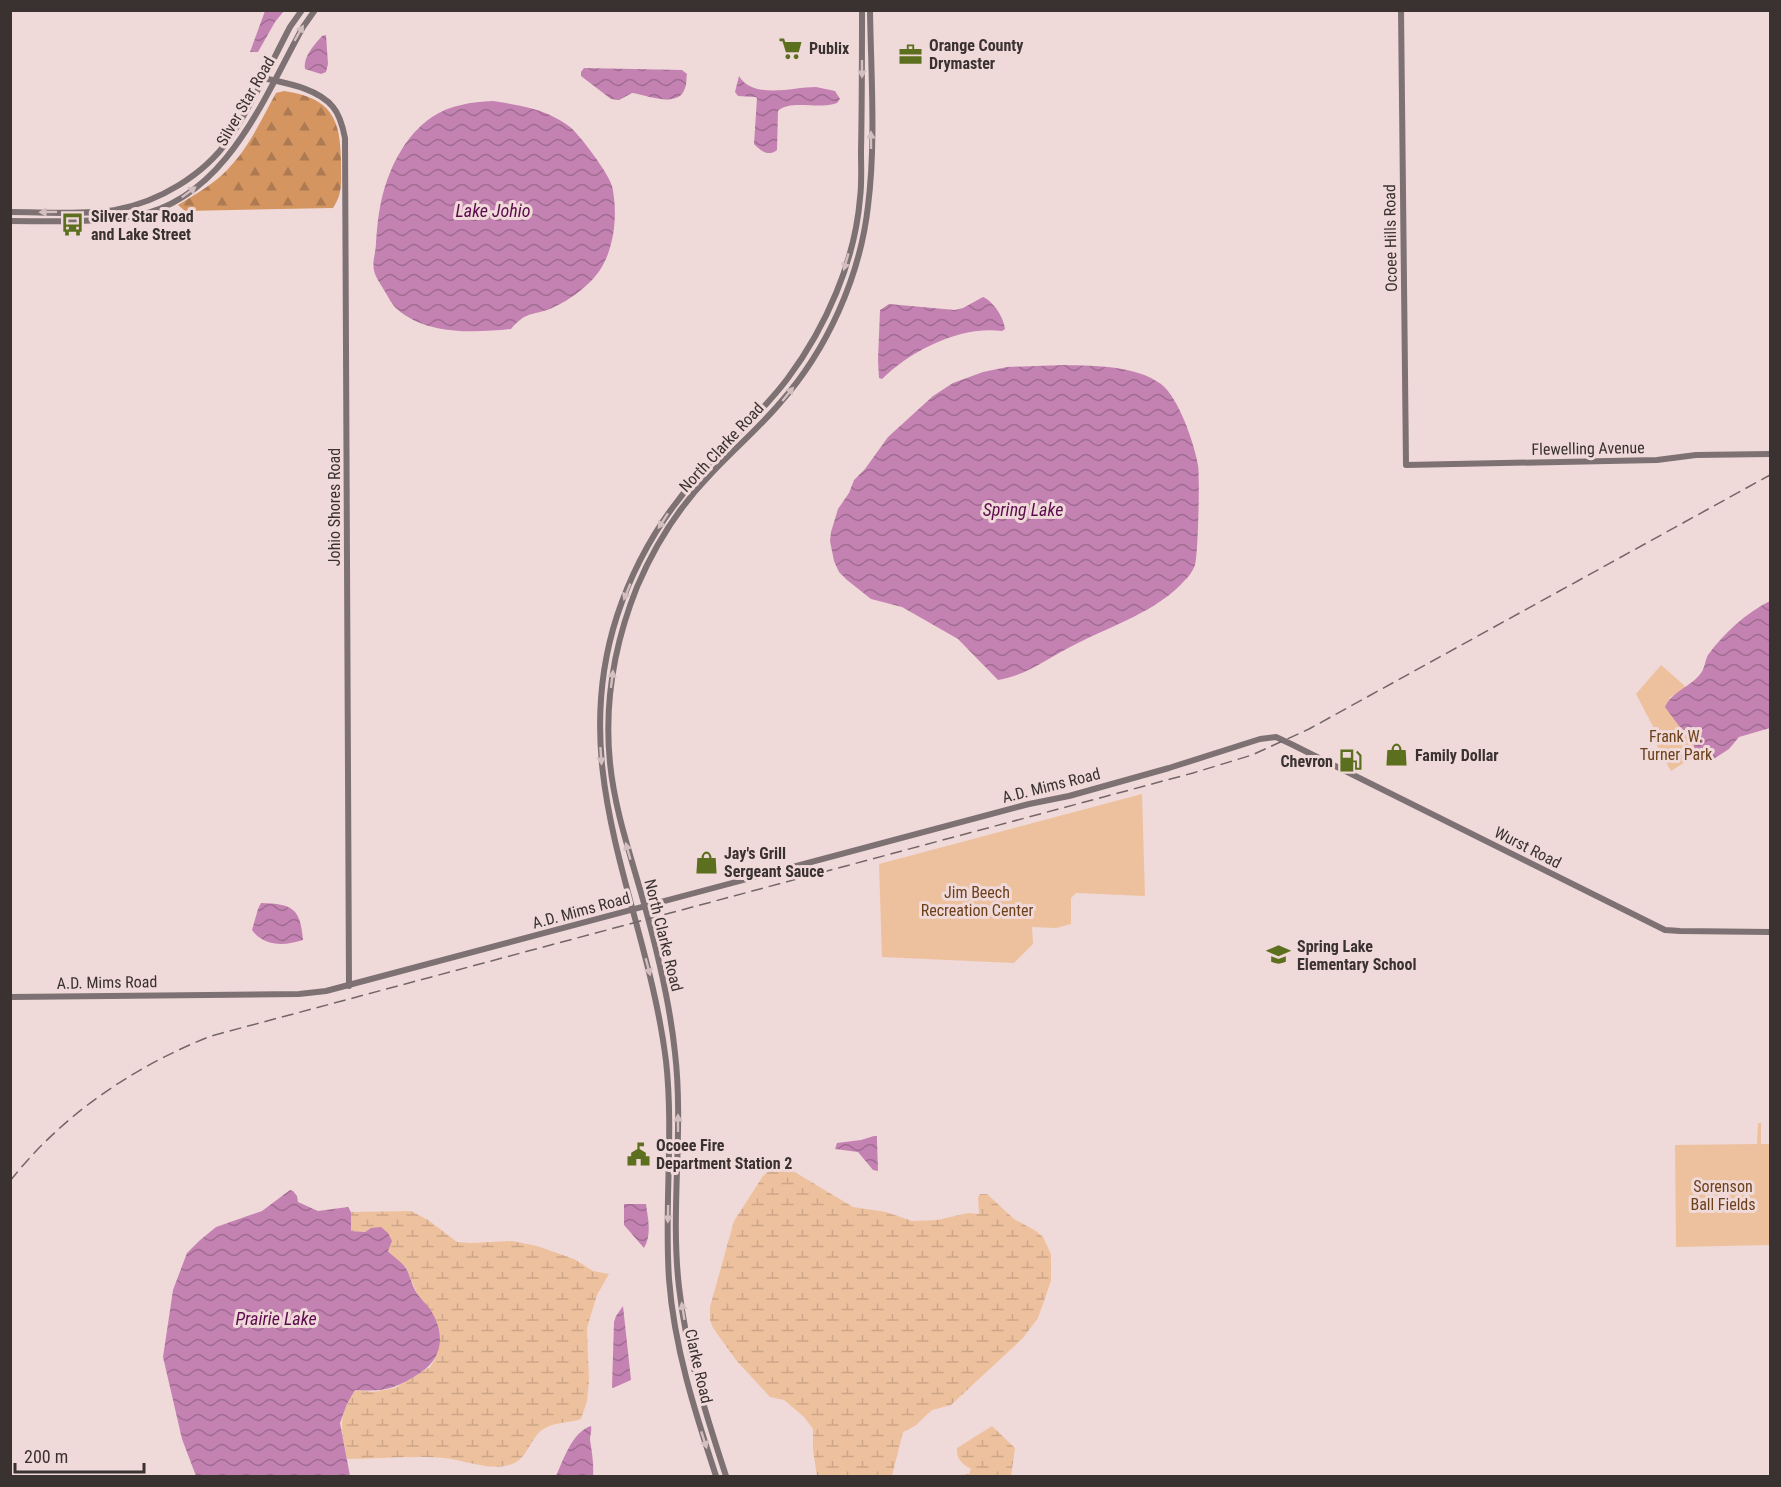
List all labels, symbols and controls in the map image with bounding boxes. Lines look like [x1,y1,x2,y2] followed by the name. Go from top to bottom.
[294,25,304,42] one-way arrow
[778,35,804,61] supermarket icon: Publix
[929,36,1023,73] place label: Orange County Drymaster
[809,39,850,58] place label: Publix
[898,41,924,67] office icon: Orange County Drymaster
[212,53,279,149] street label: Silver Star Road
[857,59,867,78] one-way arrow
[866,130,876,149] one-way arrow
[1380,184,1401,292] street label: Ocoee Hills Road
[181,185,197,198] one-way arrow
[455,200,531,221] water label: Lake Johio
[39,207,58,217] one-way arrow
[91,207,194,244] place label: Silver Star Road and Lake Street
[60,212,86,238] bus stop icon: Silver Star Road and Lake Street
[841,253,850,271] one-way arrow
[781,386,794,402] one-way arrow
[675,399,768,496] street label: North Clarke Road
[1531,438,1645,459] street label: Flewelling Avenue
[325,448,344,566] street label: Johio Shores Road
[983,499,1063,520] water label: Spring Lake
[657,513,668,530] one-way arrow
[622,583,632,601] one-way arrow
[608,669,617,688] one-way arrow
[1640,727,1713,764] park label: Frank W. Turner Park
[1384,742,1410,768] shop icon: Family Dollar
[1415,746,1499,765] place label: Family Dollar
[596,747,606,766] one-way arrow
[1338,748,1364,774] fuel station icon: Chevron
[1280,752,1333,771] place label: Chevron
[1000,764,1102,807] street label: A.D. Mims Road
[1491,823,1564,872] street label: Wurst Road
[623,842,632,860] one-way arrow
[724,844,825,881] place label: Jay's Grill Sergeant Sauce
[693,849,719,875] shop icon: Jay's Grill Sergeant Sauce
[640,877,687,993] street label: North Clarke Road
[921,883,1033,920] park label: Jim Beech Recreation Center
[530,888,632,933] street label: A.D. Mims Road
[1297,937,1416,974] place label: Spring Lake Elementary School
[1266,942,1292,968] school or university icon: Spring Lake Elementary School
[644,958,653,976] one-way arrow
[57,972,157,993] street label: A.D. Mims Road
[673,1114,683,1133] one-way arrow
[656,1136,792,1173] place label: Ocoee Fire Department Station 2
[625,1141,651,1167] public building icon: Ocoee Fire Department Station 2
[1690,1177,1756,1214] park label: Sorenson Ball Fields
[664,1205,673,1224] one-way arrow
[678,1302,687,1321] one-way arrow
[235,1308,317,1329] water label: Prairie Lake
[681,1327,716,1405] street label: Clarke Road
[700,1431,709,1449] one-way arrow
[15,1436,144,1474] scale bar
[24,1446,68,1467] text: 200 m

